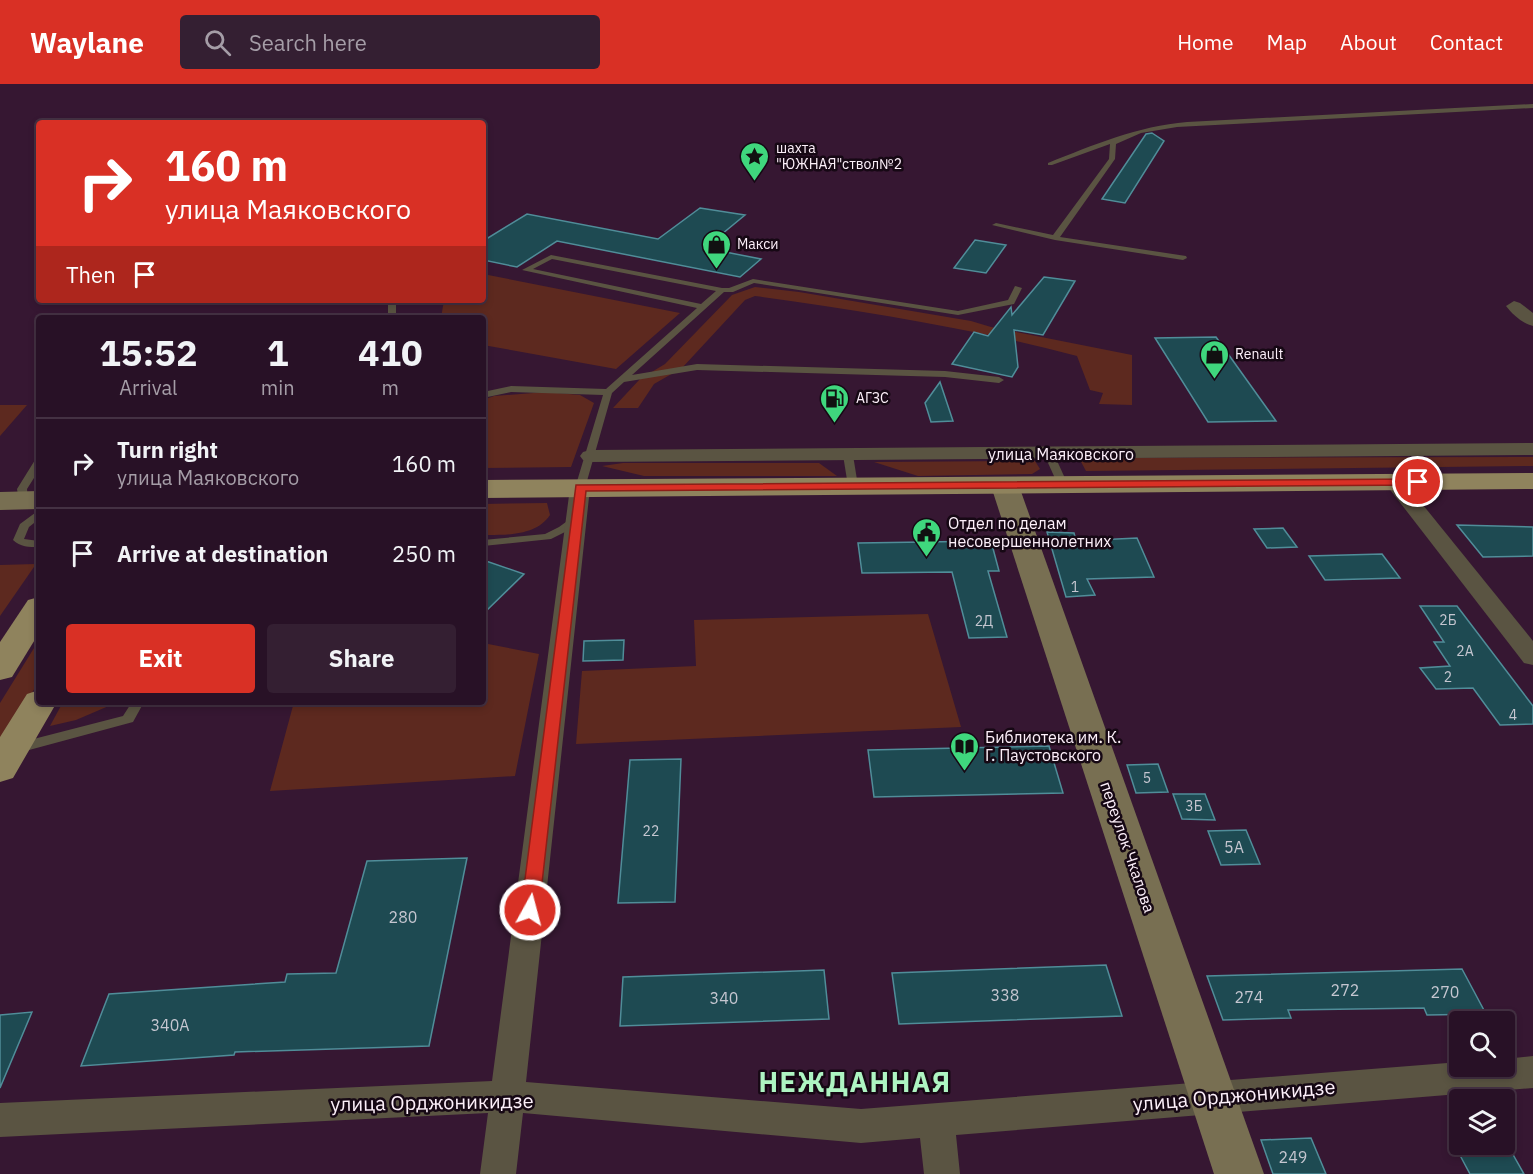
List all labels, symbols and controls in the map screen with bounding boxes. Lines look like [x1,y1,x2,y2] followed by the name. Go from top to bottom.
[180,15,600,69] search box
[30,24,144,61] text: Waylane
[201,26,234,59] icon: search
[249,28,367,57] text: Search here
[1177,28,1234,56] text: Home
[1267,28,1307,56] text: Map
[1340,28,1397,56] text: About
[1430,28,1503,56] text: Contact
[165,138,288,193] text: 160 m
[776,139,902,173] place label: шахта "ЮЖНАЯ"ствол№2
[739,140,771,182] place icon: шахта "ЮЖНАЯ"ствол№2
[66,144,144,222] icon: right
[165,191,411,226] text: улица Маяковского
[700,228,732,270] shop icon: Макси
[737,235,779,253] place label: Макси
[128,258,161,291] icon: arrive
[66,260,116,289] text: Then
[99,329,198,376] text: 15:52
[267,329,289,376] text: 1
[358,329,423,376] text: 410
[1198,338,1230,380] shop icon: Renault
[1235,345,1284,363] place label: Renault
[119,374,178,401] text: Arrival
[261,374,295,401] text: min
[382,374,399,401] text: m
[819,382,851,424] fuel station icon: АГЗС
[856,389,889,407] place label: АГЗС
[117,435,218,464] text: Turn right
[988,444,1134,464] street label: улица Маяковского
[66,447,99,480] icon: right
[392,449,456,478] text: 160 m
[1392,456,1443,507] pin
[117,464,299,491] text: улица Маяковского
[1401,465,1434,498] icon: arrive
[948,513,1111,551] place label: Отдел по делам несовершеннолетних
[911,516,943,558] public building icon: Отдел по делам несовершеннолетних
[66,537,99,570] icon: arrive
[117,539,328,568] text: Arrive at destination
[392,539,456,568] text: 250 m
[1071,578,1079,596] house number: 1
[1439,611,1457,629] house number: 2Б
[975,612,993,630] house number: 2Д
[66,624,255,693] button: Exit
[267,624,456,693] button: Share
[1456,642,1474,660] house number: 2А
[1444,668,1452,686] house number: 2
[1509,706,1517,724] house number: 4
[985,727,1121,765] place label: Библиотека им. К. Г. Паустовского
[948,730,980,772] library icon: Библиотека им. К. Г. Паустовского
[1143,769,1151,787] house number: 5
[1096,779,1160,916] street label: переулок Чкалова
[1185,797,1203,815] house number: 3Б
[643,822,659,840] house number: 22
[1224,837,1244,857] house number: 5А
[498,878,562,942] position arrow
[389,907,417,927] house number: 280
[1331,980,1359,1000] house number: 272
[1431,982,1459,1002] house number: 270
[991,985,1019,1005] house number: 338
[1235,987,1263,1007] house number: 274
[710,988,738,1008] house number: 340
[1449,1011,1515,1155] map controls
[1449,1011,1515,1077] button: search
[150,1015,190,1035] house number: 340А
[759,1064,952,1099] district label: НЕЖДАННАЯ
[1132,1073,1336,1117] street label: улица Орджоникидзе
[330,1087,534,1117] street label: улица Орджоникидзе
[1449,1089,1515,1155] button: layers
[1279,1147,1307,1167] house number: 249

